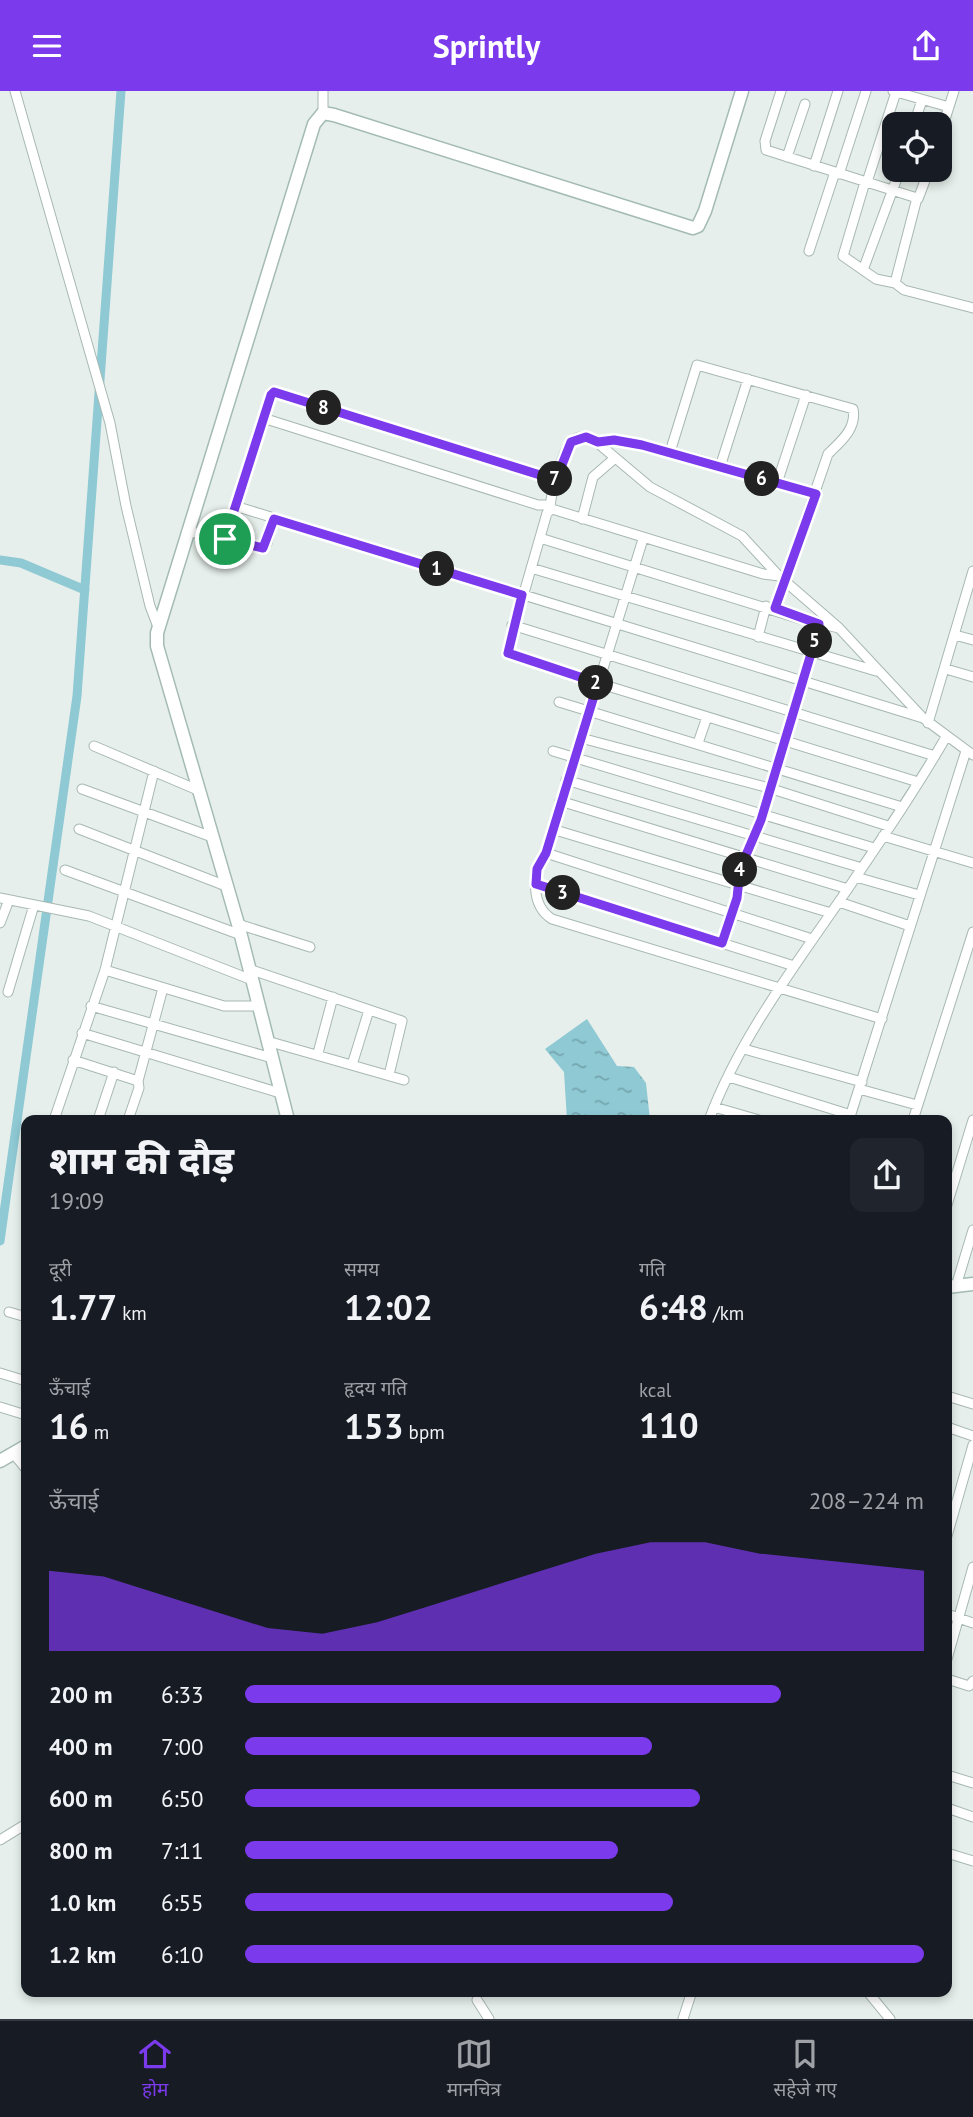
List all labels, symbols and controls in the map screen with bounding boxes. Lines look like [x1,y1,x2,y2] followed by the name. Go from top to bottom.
[433,25,540,67] text: Sprintly
[28,27,66,65] icon: menu
[907,27,945,65] icon: share
[882,112,952,182] map controls
[882,112,952,182] button: locate
[306,391,342,425] pin: 8
[318,395,329,419] text: 8
[538,461,572,497] pin: 7
[744,461,780,497] pin: 6
[549,466,560,490] text: 7
[756,466,767,490] text: 6
[195,509,255,569] pin
[206,520,244,558] icon: arrive
[420,552,454,587] pin: 1
[431,556,442,580] text: 1
[798,623,832,659] pin: 5
[809,628,820,652] text: 5
[578,665,614,701] pin: 2
[590,670,601,694] text: 2
[722,853,758,887] pin: 4
[734,857,745,881] text: 4
[546,875,580,911] pin: 3
[557,880,568,904] text: 3
[49,1135,234,1184] text: शाम की दौड़
[850,1138,924,1212] button: share
[49,1186,104,1215] text: 19:09
[49,1257,72,1281] text: दूरी
[344,1257,379,1281] text: समय
[639,1257,665,1281] text: गति
[49,1284,117,1330] text: 1.77
[344,1284,433,1330] text: 12:02
[639,1284,708,1330] text: 6:48
[117,1301,147,1325] text: km
[708,1301,744,1325] text: /km
[49,1376,90,1400] text: ऊँचाई
[344,1376,407,1400] text: हृदय गति
[639,1378,671,1402] text: kcal
[639,1402,699,1448] text: 110
[49,1403,89,1449] text: 16
[344,1403,404,1449] text: 153
[89,1420,109,1444] text: m
[404,1420,445,1444] text: bpm
[49,1486,99,1515] text: ऊँचाई
[809,1486,924,1515] text: 208–224 m
[49,1680,112,1709] text: 200 m
[161,1680,204,1709] text: 6:33
[49,1732,112,1761] text: 400 m
[161,1732,204,1761] text: 7:00
[49,1784,112,1813] text: 600 m
[161,1784,204,1813] text: 6:50
[49,1836,112,1865] text: 800 m
[161,1836,204,1865] text: 7:11
[49,1888,116,1917] text: 1.0 km
[161,1888,204,1917] text: 6:55
[49,1940,116,1969] text: 1.2 km
[161,1940,204,1969] text: 6:10
[136,2035,174,2104] tab: होम
[447,2035,501,2104] tab: मानचित्र
[773,2035,837,2104] tab: सहेजे गए

